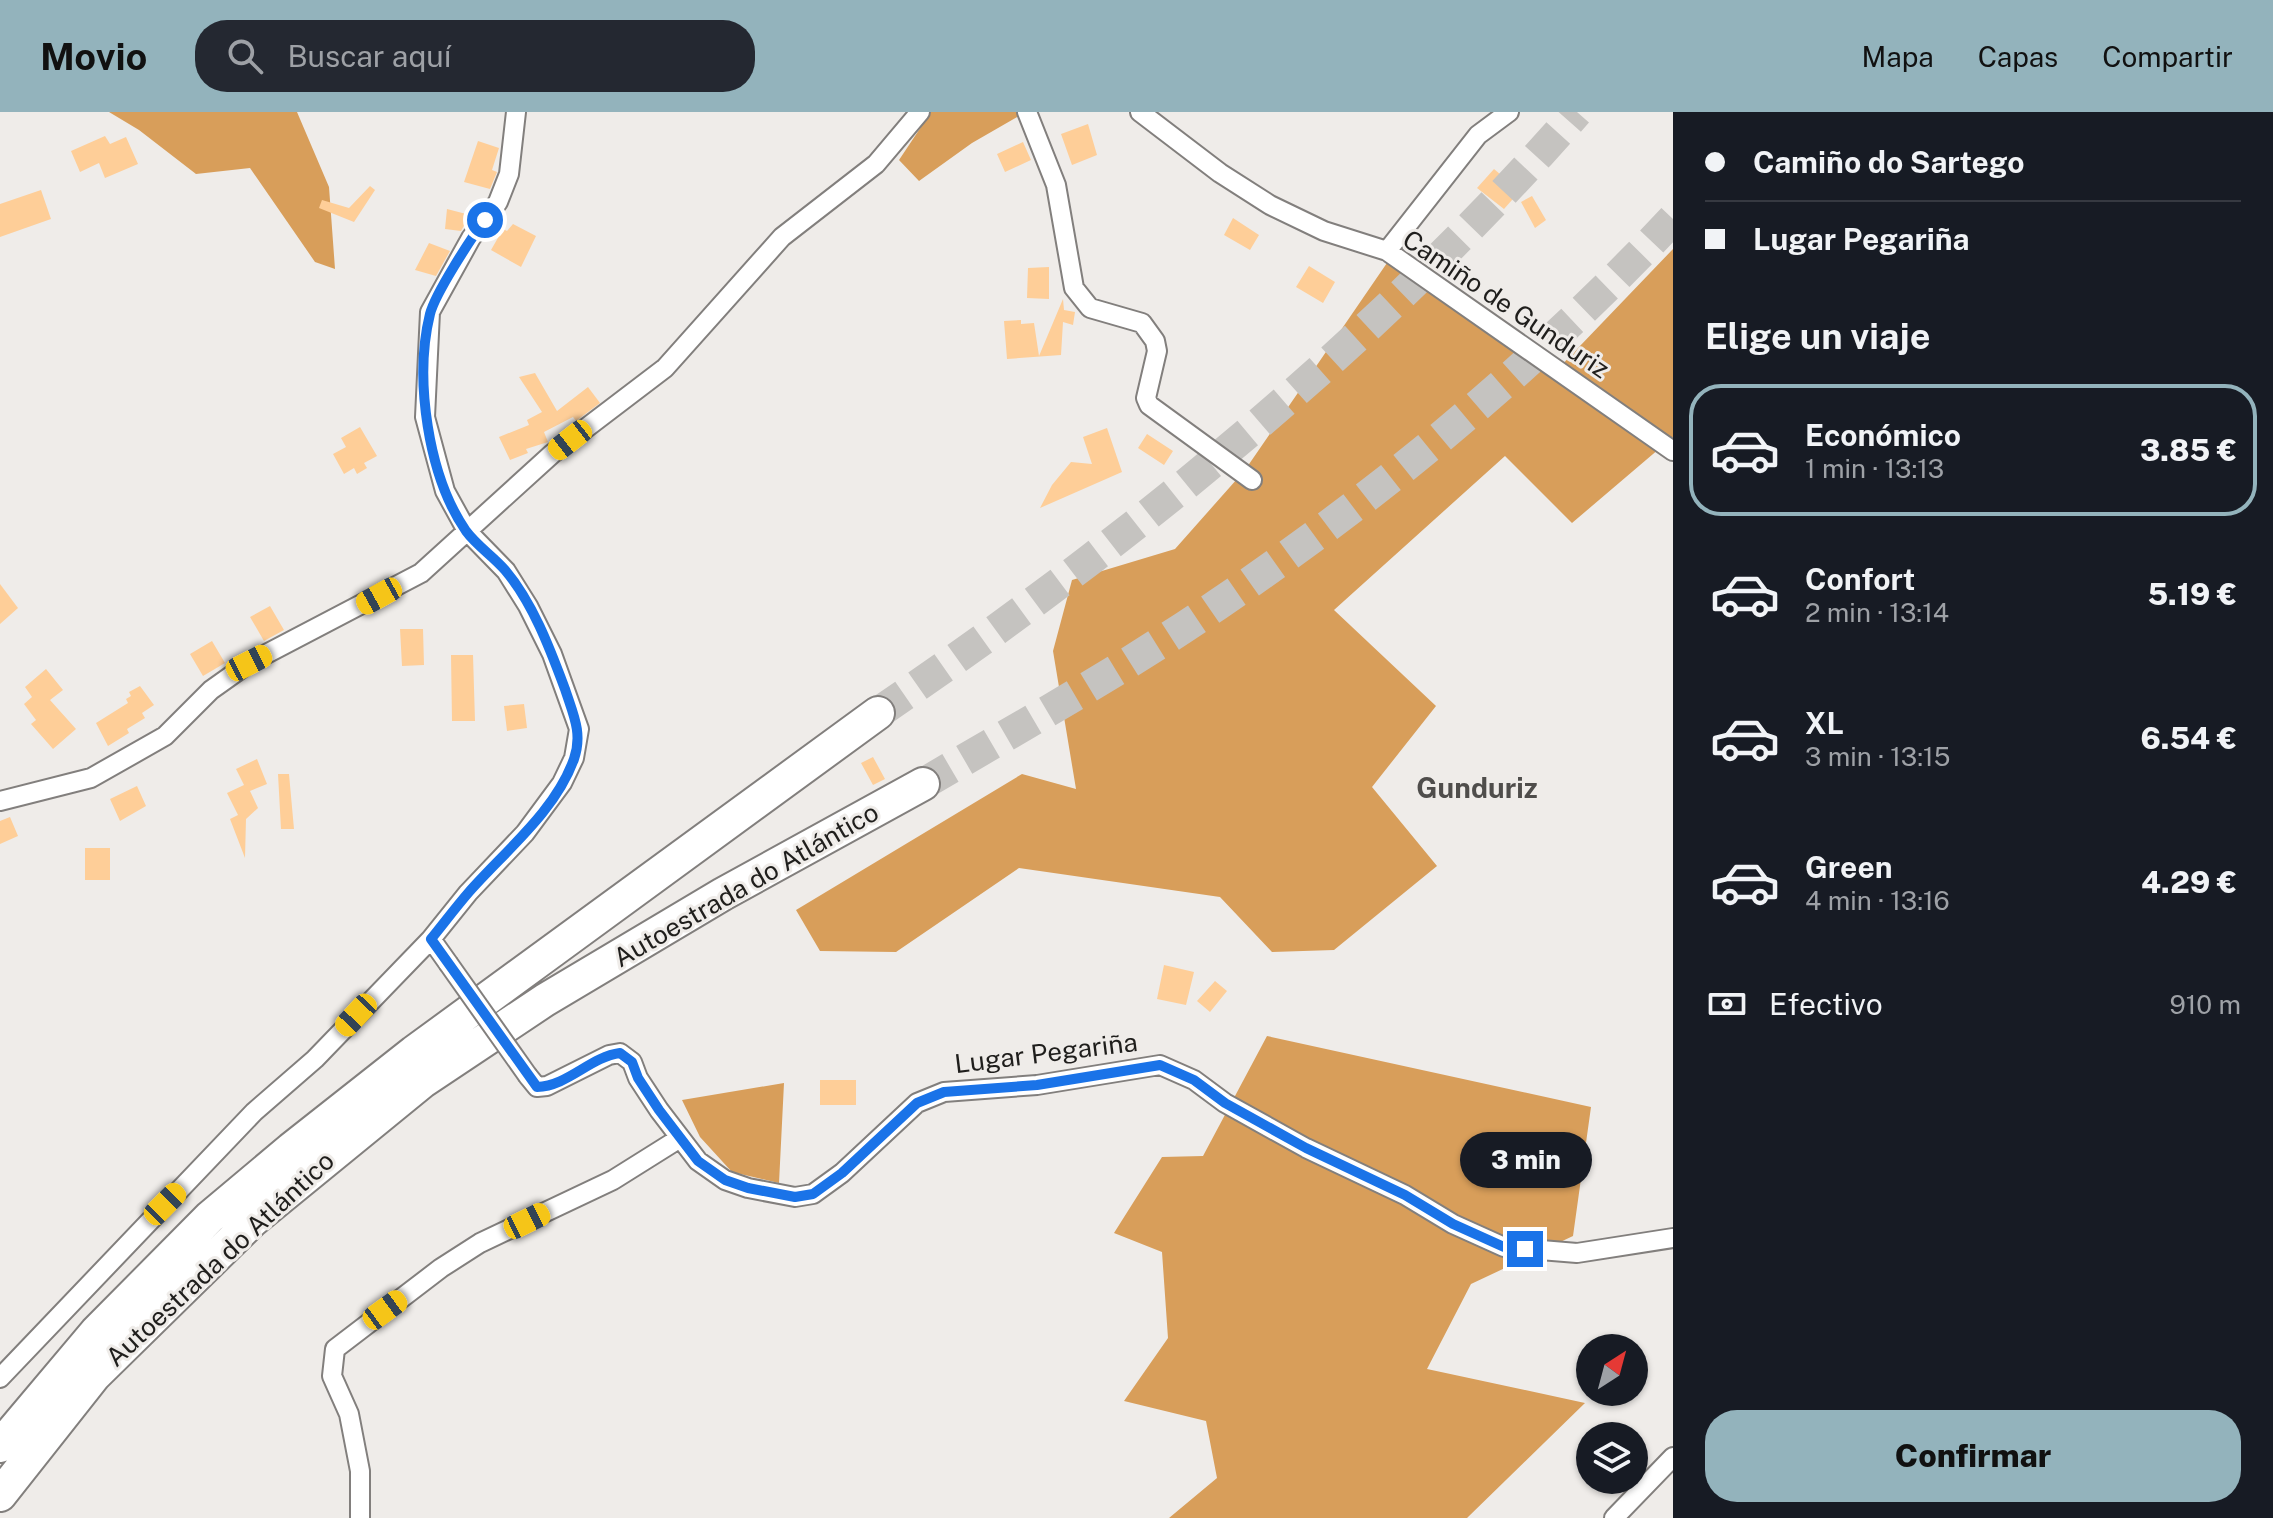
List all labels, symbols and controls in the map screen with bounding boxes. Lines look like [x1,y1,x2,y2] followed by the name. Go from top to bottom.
[195,20,755,92] search box
[40,34,147,79] text: Movio
[223,34,267,78] icon: search
[287,38,451,74] text: Buscar aquí
[1861,40,1934,73] text: Mapa
[1978,40,2058,73] text: Capas
[2102,40,2233,73] text: Compartir
[1753,144,2024,180] text: Camiño do Sartego
[467,202,503,238] route start
[1753,221,1970,257] text: Lugar Pegariña
[1397,223,1615,384] street label: Camiño de Gunduriz
[1705,315,1930,357] text: Elige un viaje
[1709,414,1781,486] icon: car
[544,416,596,464] car
[1805,417,1961,453] text: Económico
[2140,432,2237,468] text: 3.85 €
[1805,453,1944,484] text: 1 min · 13:13
[1709,558,1781,630] icon: car
[1805,561,1915,597] text: Confort
[352,574,406,618] car
[2147,576,2237,612] text: 5.19 €
[1805,597,1949,628] text: 2 min · 13:14
[222,641,276,685] car
[1709,702,1781,774] icon: car
[1805,705,1844,741] text: XL
[2140,720,2237,756] text: 6.54 €
[1805,741,1950,772] text: 3 min · 13:15
[1416,771,1538,804] district label: Gunduriz
[608,796,884,973] street label: Autoestrada do Atlántico
[1709,846,1781,918] icon: car
[1805,849,1892,885] text: Green
[2141,864,2237,900] text: 4.29 €
[1805,885,1950,916] text: 4 min · 13:16
[1705,982,1749,1026] icon: cash
[1769,986,1883,1022] text: Efectivo
[331,989,381,1041] car
[2169,989,2241,1020] text: 910 m
[953,1026,1139,1079] street label: Lugar Pegariña
[1459,1133,1591,1189] callout: 3 min
[1491,1144,1561,1175] text: 3 min
[99,1145,340,1373] street label: Autoestrada do Atlántico
[140,1179,190,1229] car
[500,1200,554,1242] car
[1507,1231,1543,1267] route end
[359,1286,411,1334] car
[1576,1334,1648,1406] north arrow
[1576,1334,1648,1494] map controls
[1705,1410,2241,1502] button: Confirmar
[1576,1422,1648,1494] button: layers

